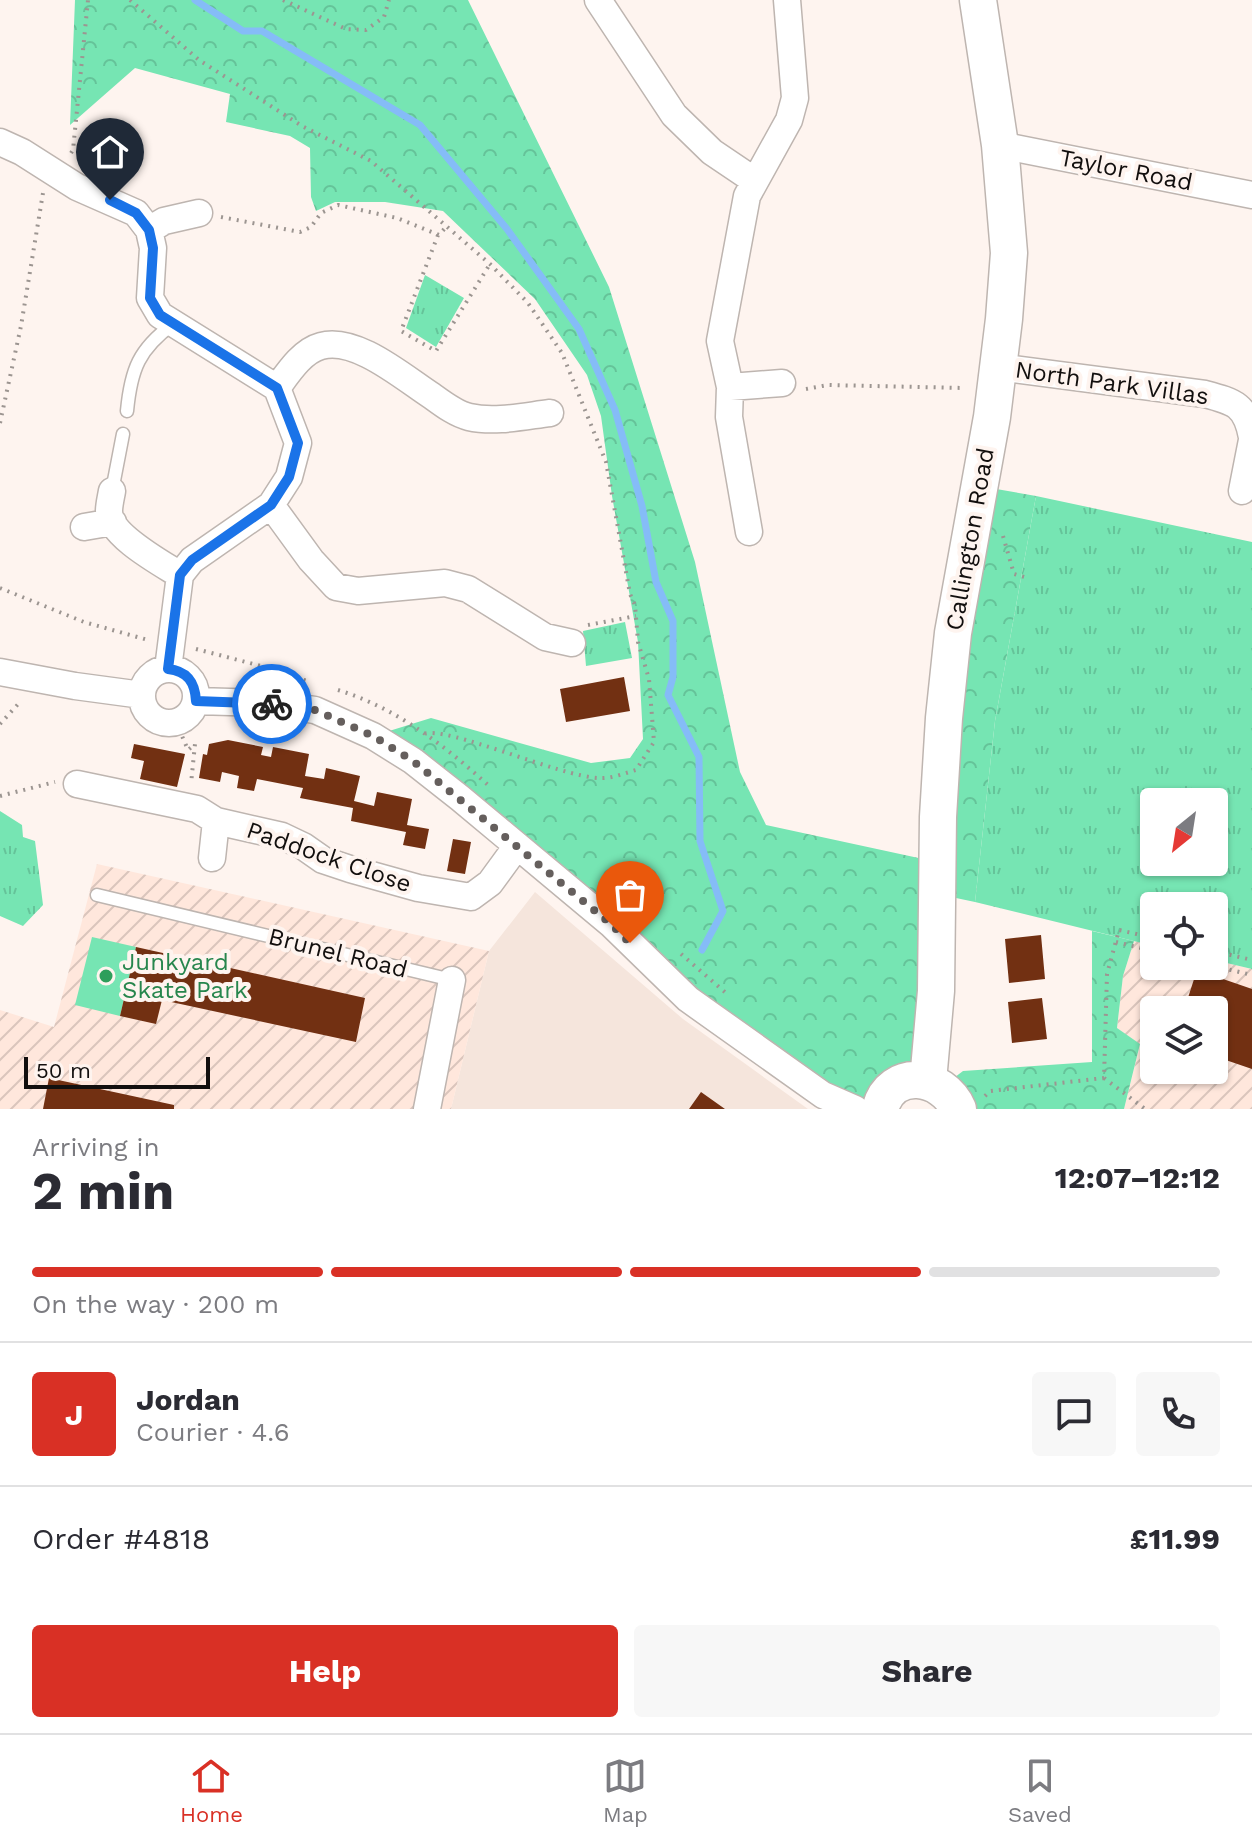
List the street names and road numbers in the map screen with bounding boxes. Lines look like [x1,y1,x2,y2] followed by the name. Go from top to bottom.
[1057,143,1195,197] street label: Taylor Road
[1013,356,1211,410] street label: North Park Villas
[940,446,1000,632] street label: Callington Road
[243,816,415,898] street label: Paddock Close
[266,922,410,984] street label: Brunel Road

